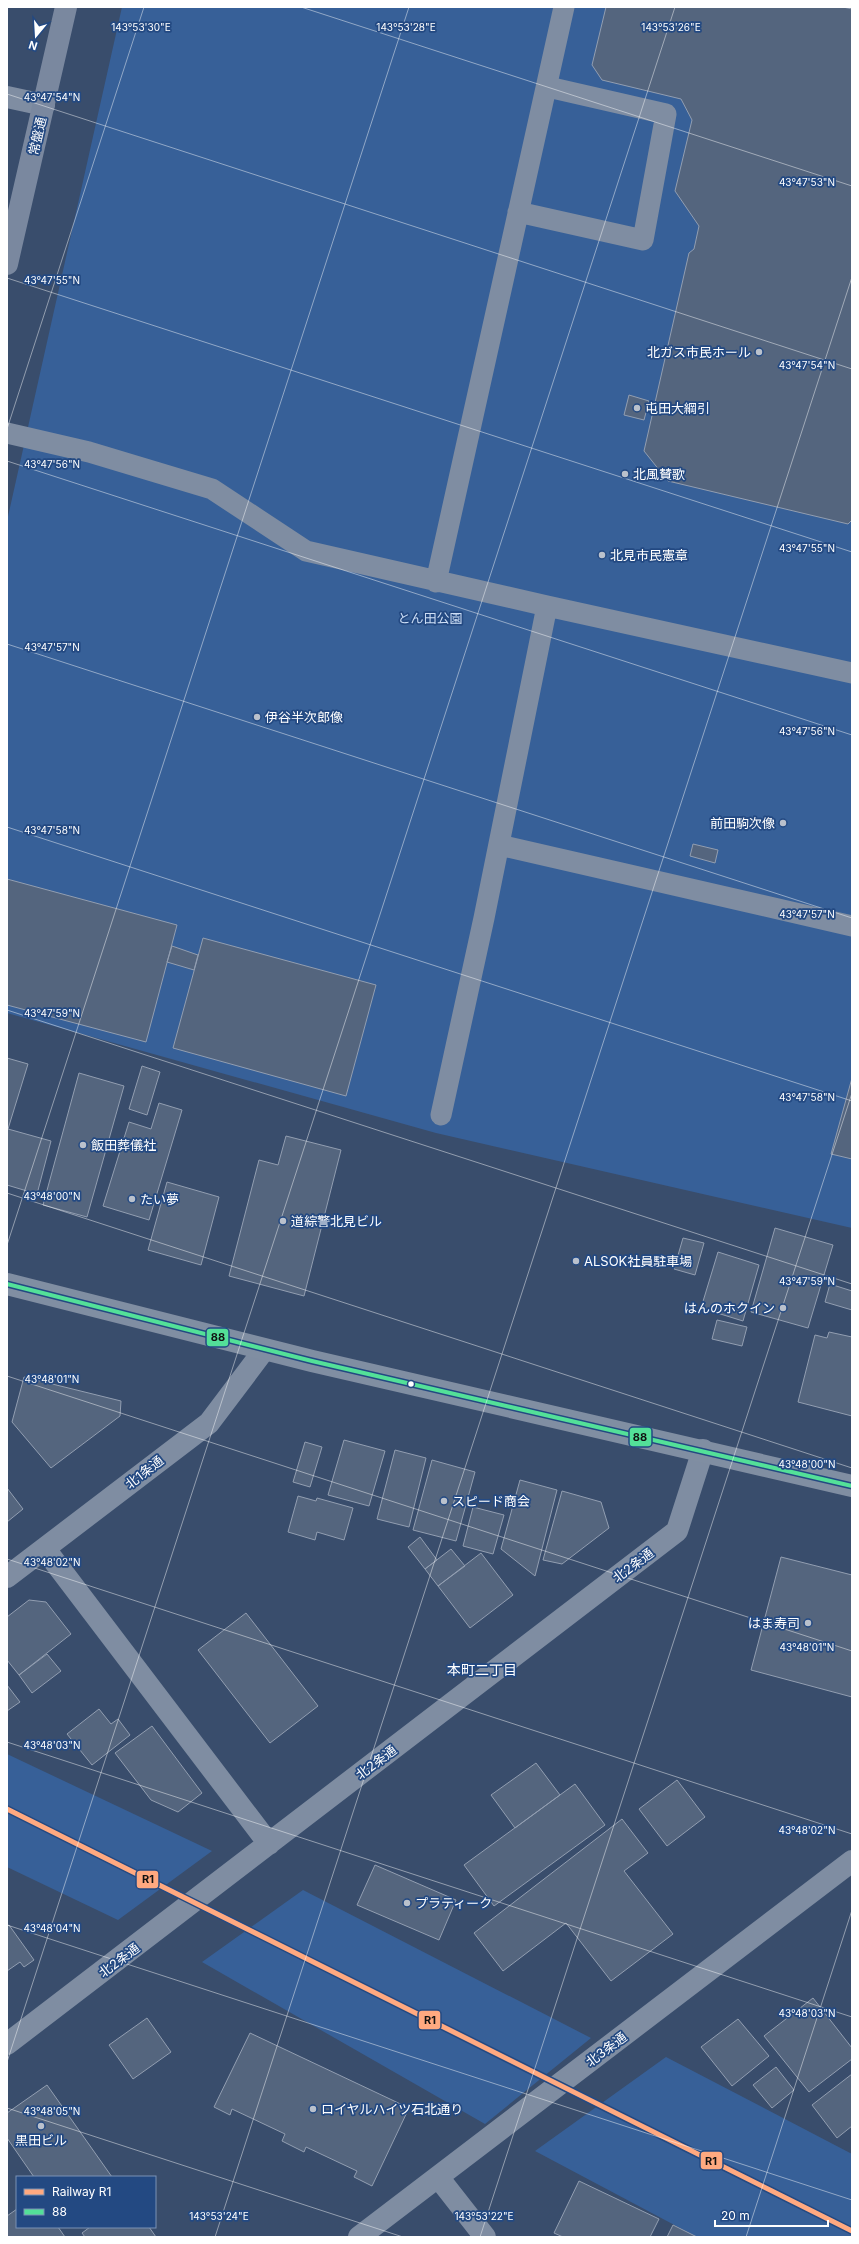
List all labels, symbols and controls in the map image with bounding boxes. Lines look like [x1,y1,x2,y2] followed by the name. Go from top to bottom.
[16,16,56,56] north arrow
[111,21,171,33] text: 143°53'30"E
[376,21,436,33] text: 143°53'28"E
[641,21,701,33] text: 143°53'26"E
[27,38,39,53] text: N
[24,91,80,103] text: 43°47'54"N
[25,115,49,157] street label: 常盤通
[779,176,835,188] text: 43°47'53"N
[24,274,80,286] text: 43°47'55"N
[647,344,751,360] place label: 北ガス市民ホール
[754,347,764,357] marker: 北ガス市民ホール
[779,359,835,371] text: 43°47'54"N
[645,400,710,416] place label: 屯田大綱引
[632,403,642,413] marker: 屯田大綱引
[24,458,80,470] text: 43°47'56"N
[633,466,685,482] place label: 北風賛歌
[620,469,630,479] marker: 北風賛歌
[779,542,835,554] text: 43°47'55"N
[610,547,688,563] place label: 北見市民憲章
[597,550,607,560] marker: 北見市民憲章
[397,610,463,626] park label: とん田公園
[24,641,80,653] text: 43°47'57"N
[265,709,343,725] place label: 伊谷半次郎像
[252,712,262,722] marker: 伊谷半次郎像
[779,725,835,737] text: 43°47'56"N
[710,815,775,831] place label: 前田駒次像
[778,818,788,828] marker: 前田駒次像
[24,824,80,836] text: 43°47'58"N
[779,908,835,920] text: 43°47'57"N
[24,1007,80,1019] text: 43°47'59"N
[779,1091,835,1103] text: 43°47'58"N
[91,1137,156,1153] place label: 飯田葬儀社
[78,1140,88,1150] marker: 飯田葬儀社
[23,1190,81,1202] text: 43°48'00"N
[140,1191,179,1207] place label: たい夢
[127,1194,137,1204] marker: たい夢
[291,1213,382,1229] place label: 道綜警北見ビル
[278,1216,288,1226] marker: 道綜警北見ビル
[584,1253,692,1269] place label: ALSOK社員駐車場
[571,1256,581,1266] marker: ALSOK社員駐車場
[779,1275,835,1287] text: 43°47'59"N
[684,1300,775,1316] place label: はんのホクイン
[778,1303,788,1313] marker: はんのホクイン
[206,1328,229,1347] line badge: 88
[211,1330,225,1344] text: 88
[25,1373,79,1385] text: 43°48'01"N
[406,1379,416,1389] unlabelled marker
[629,1427,652,1447] line badge: 88
[633,1430,647,1444] text: 88
[122,1452,166,1492] street label: 北1条通
[778,1458,836,1470] text: 43°48'00"N
[452,1493,530,1509] place label: スピード商会
[439,1496,449,1506] marker: スピード商会
[609,1544,657,1586] street label: 北2条通
[24,1556,80,1568] text: 43°48'02"N
[748,1615,800,1631] place label: はま寿司
[803,1618,813,1628] marker: はま寿司
[780,1641,834,1653] text: 43°48'01"N
[447,1661,517,1678] district label: 本町二丁目
[24,1739,80,1751] text: 43°48'03"N
[352,1741,400,1783] street label: 北2条通
[779,1824,835,1836] text: 43°48'02"N
[136,1870,159,1889] line badge: R1
[142,1872,154,1886] text: R1
[415,1895,492,1911] place label: プラティーク
[402,1898,412,1908] marker: プラティーク
[23,1922,81,1934] text: 43°48'04"N
[95,1939,143,1981] street label: 北2条通
[779,2007,835,2019] text: 43°48'03"N
[418,2010,441,2030] line badge: R1
[424,2013,436,2027] text: R1
[582,2028,630,2070] street label: 北3条通
[321,2101,463,2117] place label: ロイヤルハイツ石北通り
[308,2104,318,2114] marker: ロイヤルハイツ石北通り
[24,2105,80,2117] text: 43°48'05"N
[36,2121,46,2131] marker: 黒田ビル
[15,2132,67,2148] place label: 黒田ビル
[700,2151,723,2170] line badge: R1
[705,2154,717,2168] text: R1
[16,2176,156,2228] legend
[52,2184,111,2199] text: Railway R1
[715,2202,828,2228] scale bar
[52,2204,67,2219] text: 88
[721,2208,750,2223] text: 20 m
[189,2210,249,2222] text: 143°53'24"E
[454,2210,514,2222] text: 143°53'22"E

